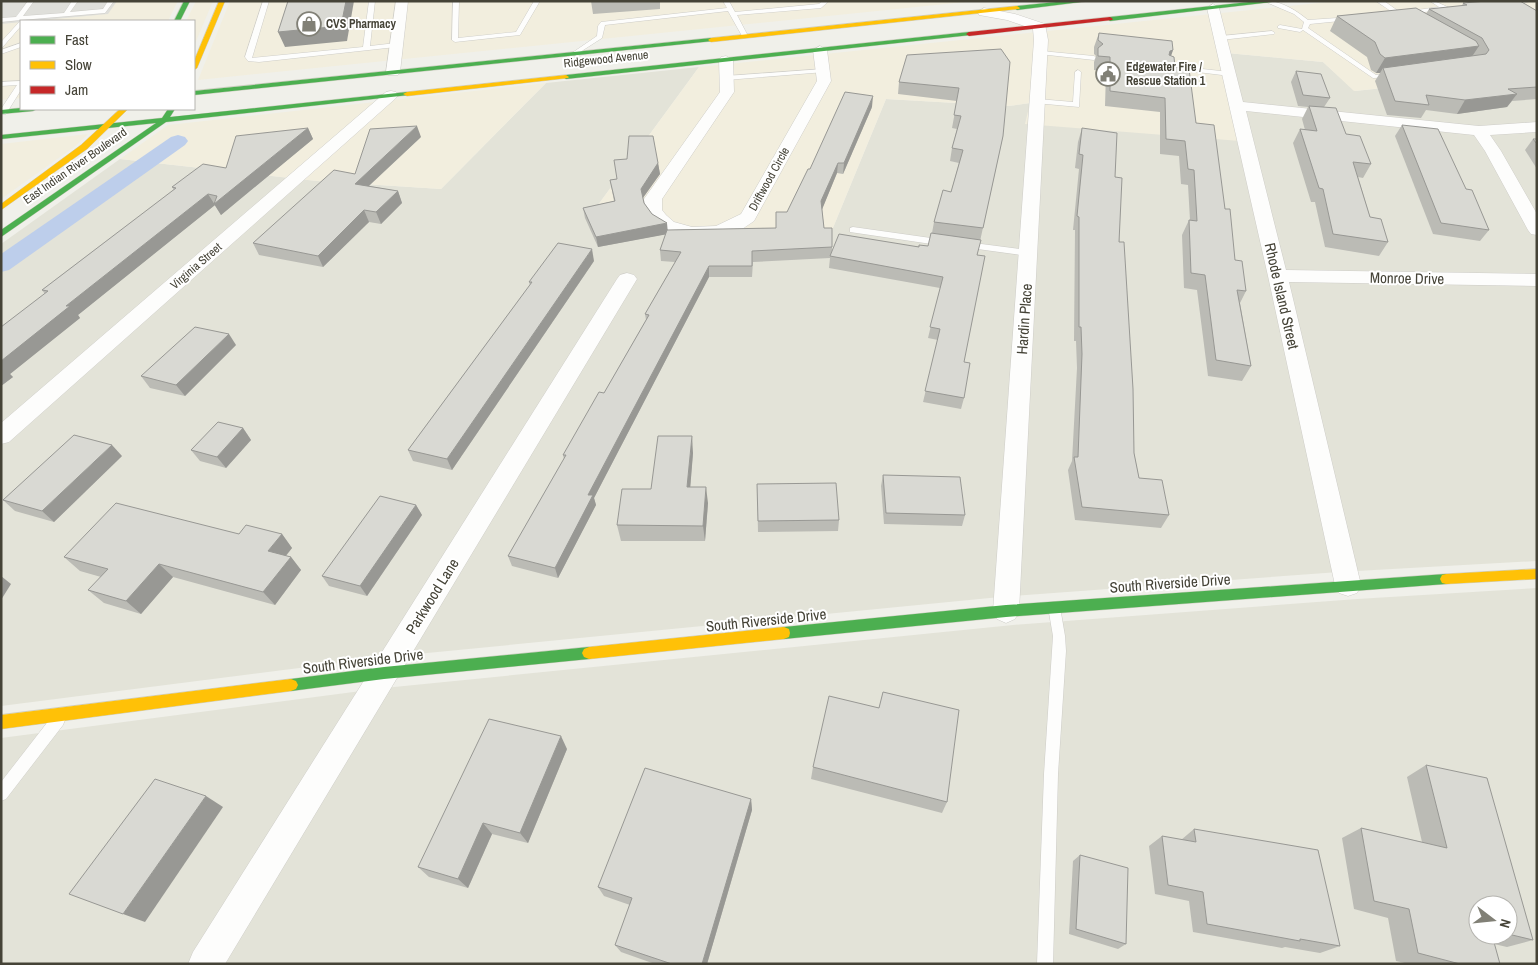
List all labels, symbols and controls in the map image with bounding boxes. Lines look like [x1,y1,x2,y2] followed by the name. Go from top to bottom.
[296,11,322,37] shop icon: CVS Pharmacy
[326,16,397,32] place label: CVS Pharmacy
[20,20,195,110] legend
[65,29,89,50] text: Fast
[563,47,649,71] street label: Ridgewood Avenue
[65,54,92,75] text: Slow
[1126,59,1206,89] place label: Edgewater Fire / Rescue Station 1
[1095,61,1121,87] public building icon: Edgewater Fire / Rescue Station 1
[65,79,88,100] text: Jam
[20,124,130,208] street label: East Indian River Boulevard
[745,144,793,214] street label: Driftwood Circle
[167,239,225,293] street label: Virginia Street
[1260,241,1305,352] street label: Rhode Island Street
[1370,267,1445,289] street label: Monroe Drive
[1011,283,1037,355] street label: Hardin Place
[400,554,464,638] street label: Parkwood Lane
[1109,568,1231,598] street label: South Riverside Drive
[705,603,827,637] street label: South Riverside Drive
[302,643,424,679] street label: South Riverside Drive
[1468,895,1518,945] north arrow
[1496,917,1515,930] text: N

